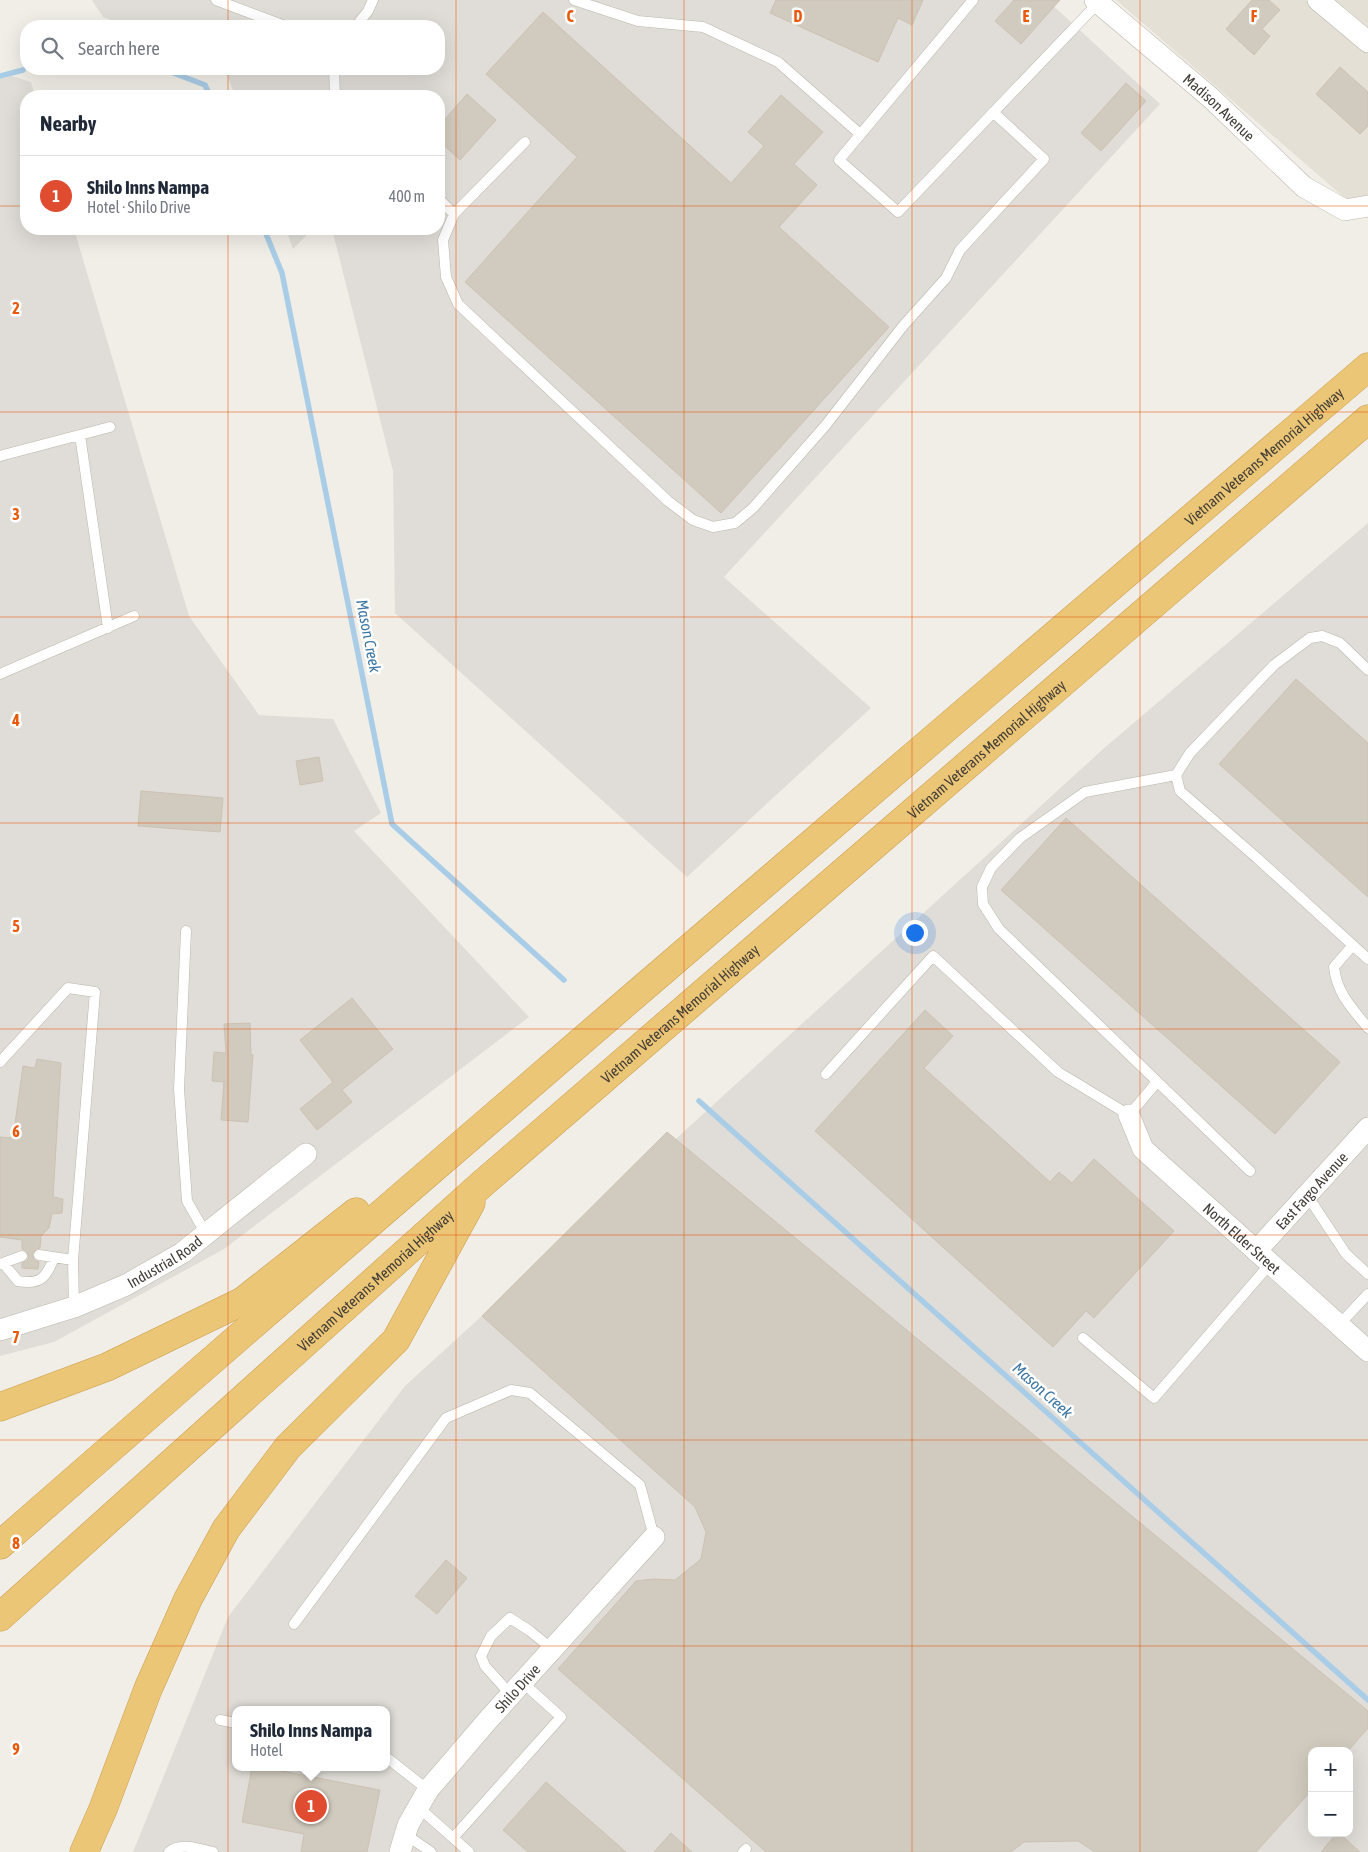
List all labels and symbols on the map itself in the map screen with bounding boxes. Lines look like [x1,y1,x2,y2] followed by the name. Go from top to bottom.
[566,7,574,25] text: C
[794,7,803,25] text: D
[1023,7,1030,25] text: E
[1251,7,1258,25] text: F
[1180,70,1259,144] street label: Madison Avenue
[12,299,20,317] text: 2
[1181,384,1346,529] street label: Vietnam Veterans Memorial Highway
[12,505,20,523] text: 3
[353,598,385,675] water label: Mason Creek
[904,676,1069,822] street label: Vietnam Veterans Memorial Highway
[11,711,20,729] text: 4
[12,917,20,935] text: 5
[902,920,928,946] your location
[597,941,762,1086] street label: Vietnam Veterans Memorial Highway
[12,1122,20,1140] text: 6
[1272,1148,1351,1233] street label: East Fargo Avenue
[1200,1199,1284,1277] street label: North Elder Street
[294,1206,456,1354] street label: Vietnam Veterans Memorial Highway
[124,1232,205,1291] street label: Industrial Road
[12,1328,20,1346] text: 7
[1009,1359,1077,1422] water label: Mason Creek
[12,1534,20,1552] text: 8
[491,1660,543,1716] street label: Shilo Drive
[12,1740,20,1758] text: 9
[295,1787,327,1825] pin: 1

